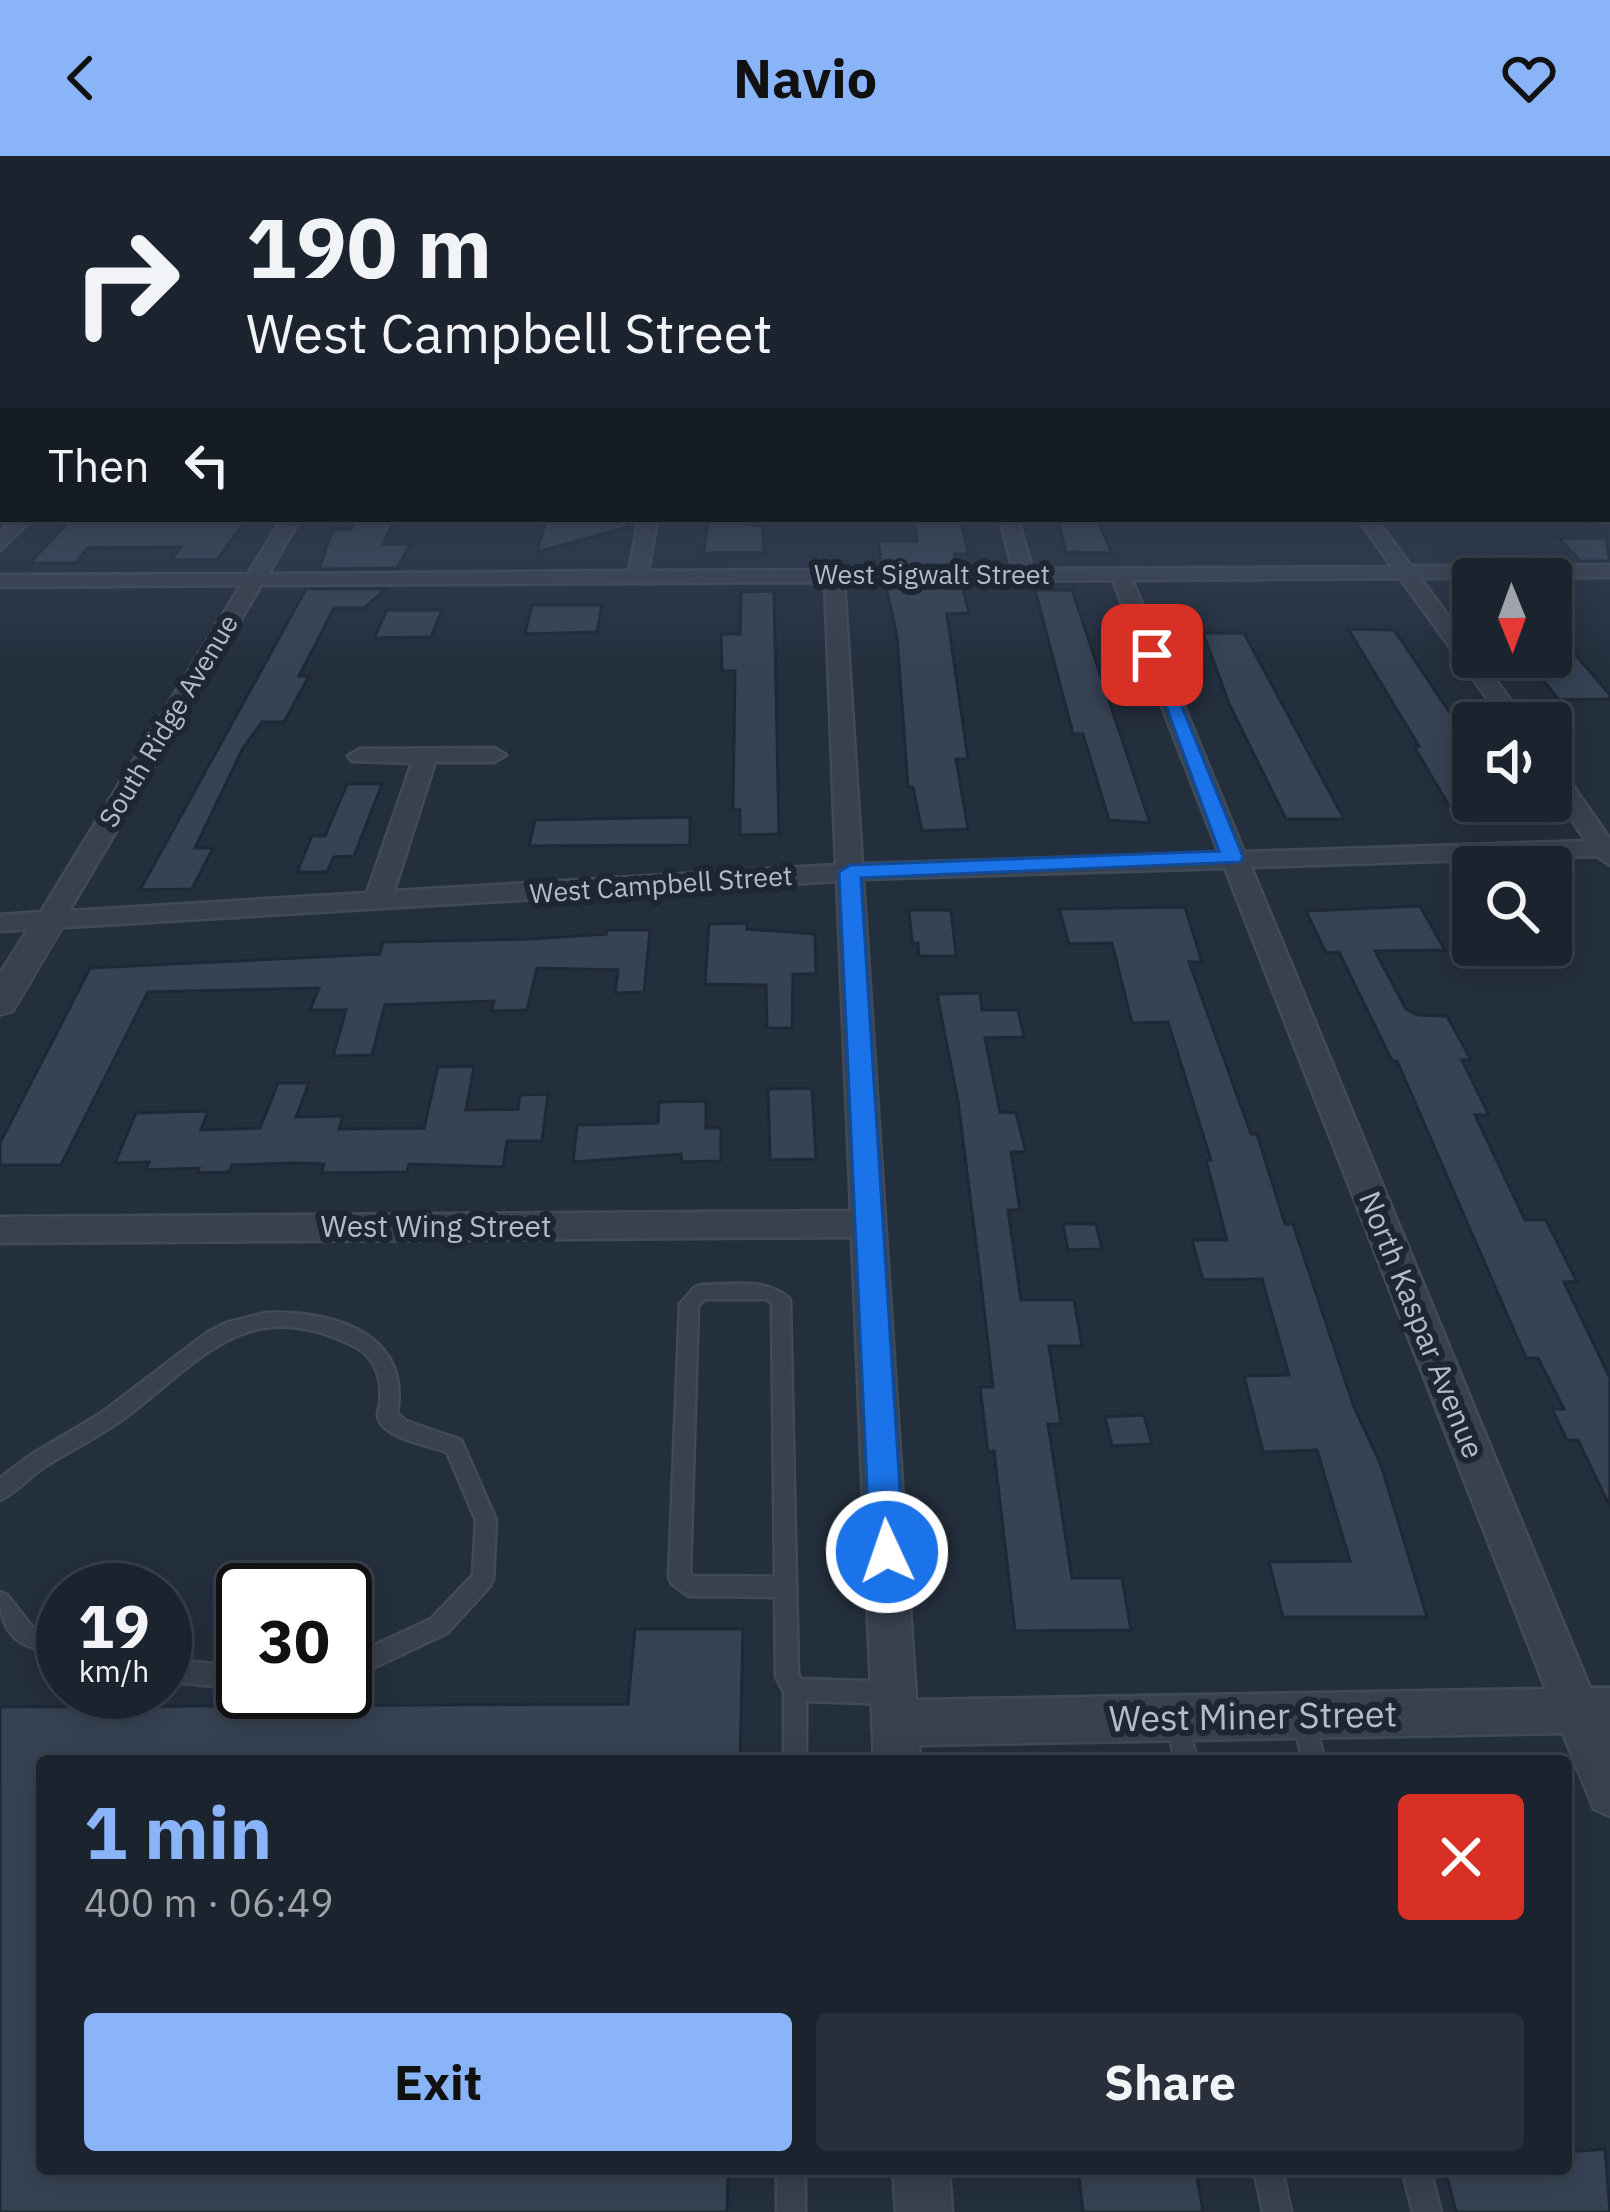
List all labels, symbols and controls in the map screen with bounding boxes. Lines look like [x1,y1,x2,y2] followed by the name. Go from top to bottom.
[733,43,877,113] text: Navio
[48,45,114,111] icon: back
[1496,45,1562,111] icon: heart
[246,192,492,301] text: 190 m
[48,204,204,360] icon: right
[246,298,772,368] text: West Campbell Street
[174,432,240,498] icon: left
[48,436,150,494] text: Then
[814,556,1050,591] street label: West Sigwalt Street
[1452,558,1572,678] north arrow
[1452,558,1572,966] map controls
[1101,604,1203,706] pin
[90,607,245,833] street label: South Ridge Avenue
[1119,622,1185,688] icon: arrive
[1452,702,1572,822] button: sound
[1452,846,1572,966] button: search
[528,857,793,910] street label: West Campbell Street
[1351,1185,1494,1464] street label: North Kaspar Avenue
[320,1206,552,1245] street label: West Wing Street
[824,1489,950,1615] position arrow
[216,1563,372,1719] speed limit sign: 30
[78,1586,150,1665] text: 19
[79,1651,149,1690] text: km/h
[1108,1689,1398,1742] street label: West Miner Street
[84,1785,272,1879] text: 1 min
[1398,1794,1524,1920] button: close
[84,1877,334,1928] text: 400 m · 06:49
[84,2013,792,2151] button: Exit
[816,2013,1524,2151] button: Share

